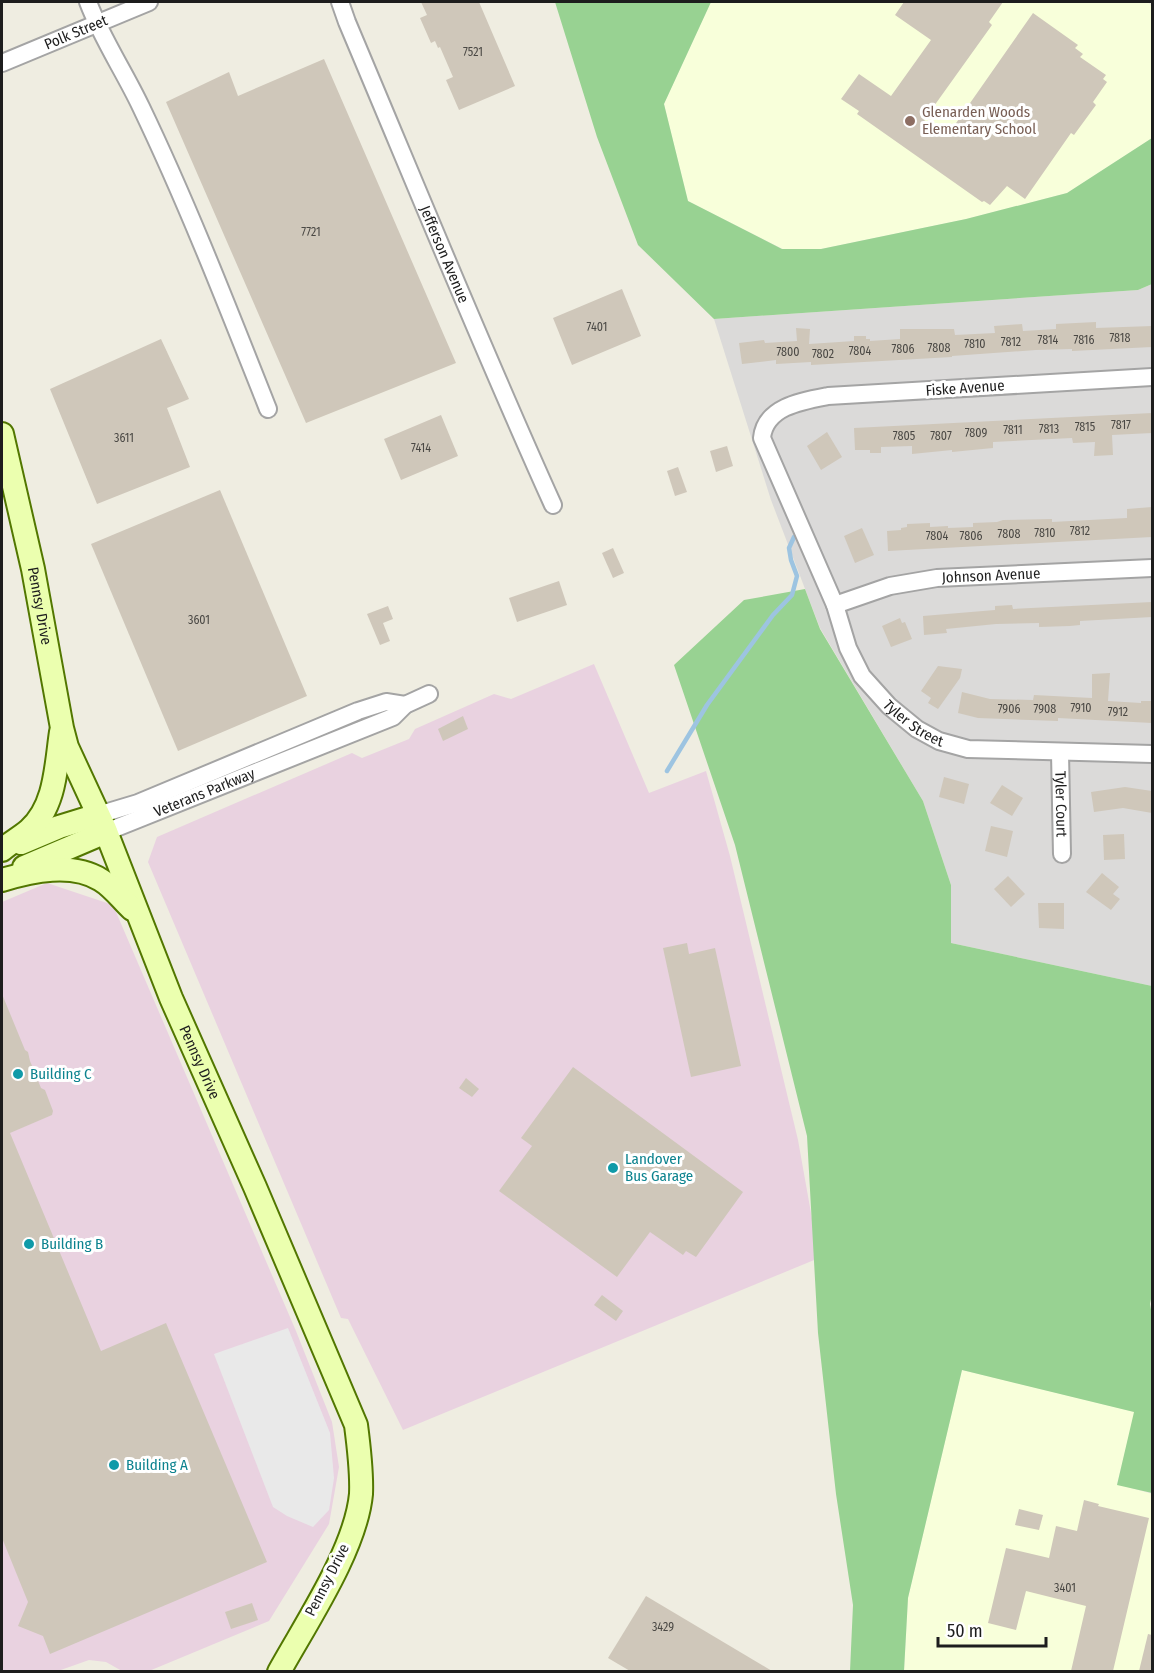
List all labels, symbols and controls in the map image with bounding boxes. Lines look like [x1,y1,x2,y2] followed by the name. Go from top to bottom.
[42,11,110,53] street label: Polk Street
[463,45,483,59] house number: 7521
[922,103,1036,138] place label: Glenarden Woods Elementary School
[903,114,917,128] marker: Glenarden Woods Elementary School
[416,203,473,306] street label: Jefferson Avenue
[301,225,321,239] house number: 7721
[587,320,607,334] house number: 7401
[1109,331,1131,345] house number: 7818
[1038,333,1059,347] house number: 7814
[1074,333,1095,347] house number: 7816
[1001,335,1021,349] house number: 7812
[964,337,986,351] house number: 7810
[928,341,950,355] house number: 7808
[892,342,914,356] house number: 7806
[849,344,872,358] house number: 7804
[776,345,800,359] house number: 7800
[812,347,834,361] house number: 7802
[925,376,1005,400] street label: Fiske Avenue
[1111,418,1131,432] house number: 7817
[1075,420,1096,434] house number: 7815
[1039,422,1059,436] house number: 7813
[1003,423,1023,437] house number: 7811
[965,426,987,440] house number: 7809
[893,429,916,443] house number: 7805
[930,429,952,443] house number: 7807
[114,431,134,445] house number: 3611
[411,441,431,455] house number: 7414
[1070,524,1090,538] house number: 7812
[1034,526,1056,540] house number: 7810
[998,527,1020,541] house number: 7808
[926,529,949,543] house number: 7804
[960,529,982,543] house number: 7806
[941,564,1041,587] street label: Johnson Avenue
[24,565,56,646] street label: Pennsy Drive
[188,613,210,627] house number: 3601
[879,696,945,751] street label: Tyler Street
[1070,701,1092,715] house number: 7910
[998,702,1020,716] house number: 7906
[1034,702,1056,716] house number: 7908
[1108,705,1128,719] house number: 7912
[151,764,258,821] street label: Veterans Parkway
[1051,771,1071,837] street label: Tyler Court
[175,1023,224,1102] street label: Pennsy Drive
[30,1065,92,1083] place label: Building C
[11,1067,25,1081] marker: Building C
[625,1150,693,1185] place label: Landover Bus Garage
[606,1161,620,1175] marker: Landover Bus Garage
[41,1235,103,1253] place label: Building B
[22,1237,36,1251] marker: Building B
[126,1456,188,1474] place label: Building A
[107,1458,121,1472] marker: Building A
[301,1541,353,1619] street label: Pennsy Drive
[1054,1581,1076,1595] house number: 3401
[938,1610,1046,1648] scale bar
[652,1620,674,1634] house number: 3429
[947,1620,983,1642] text: 50 m

